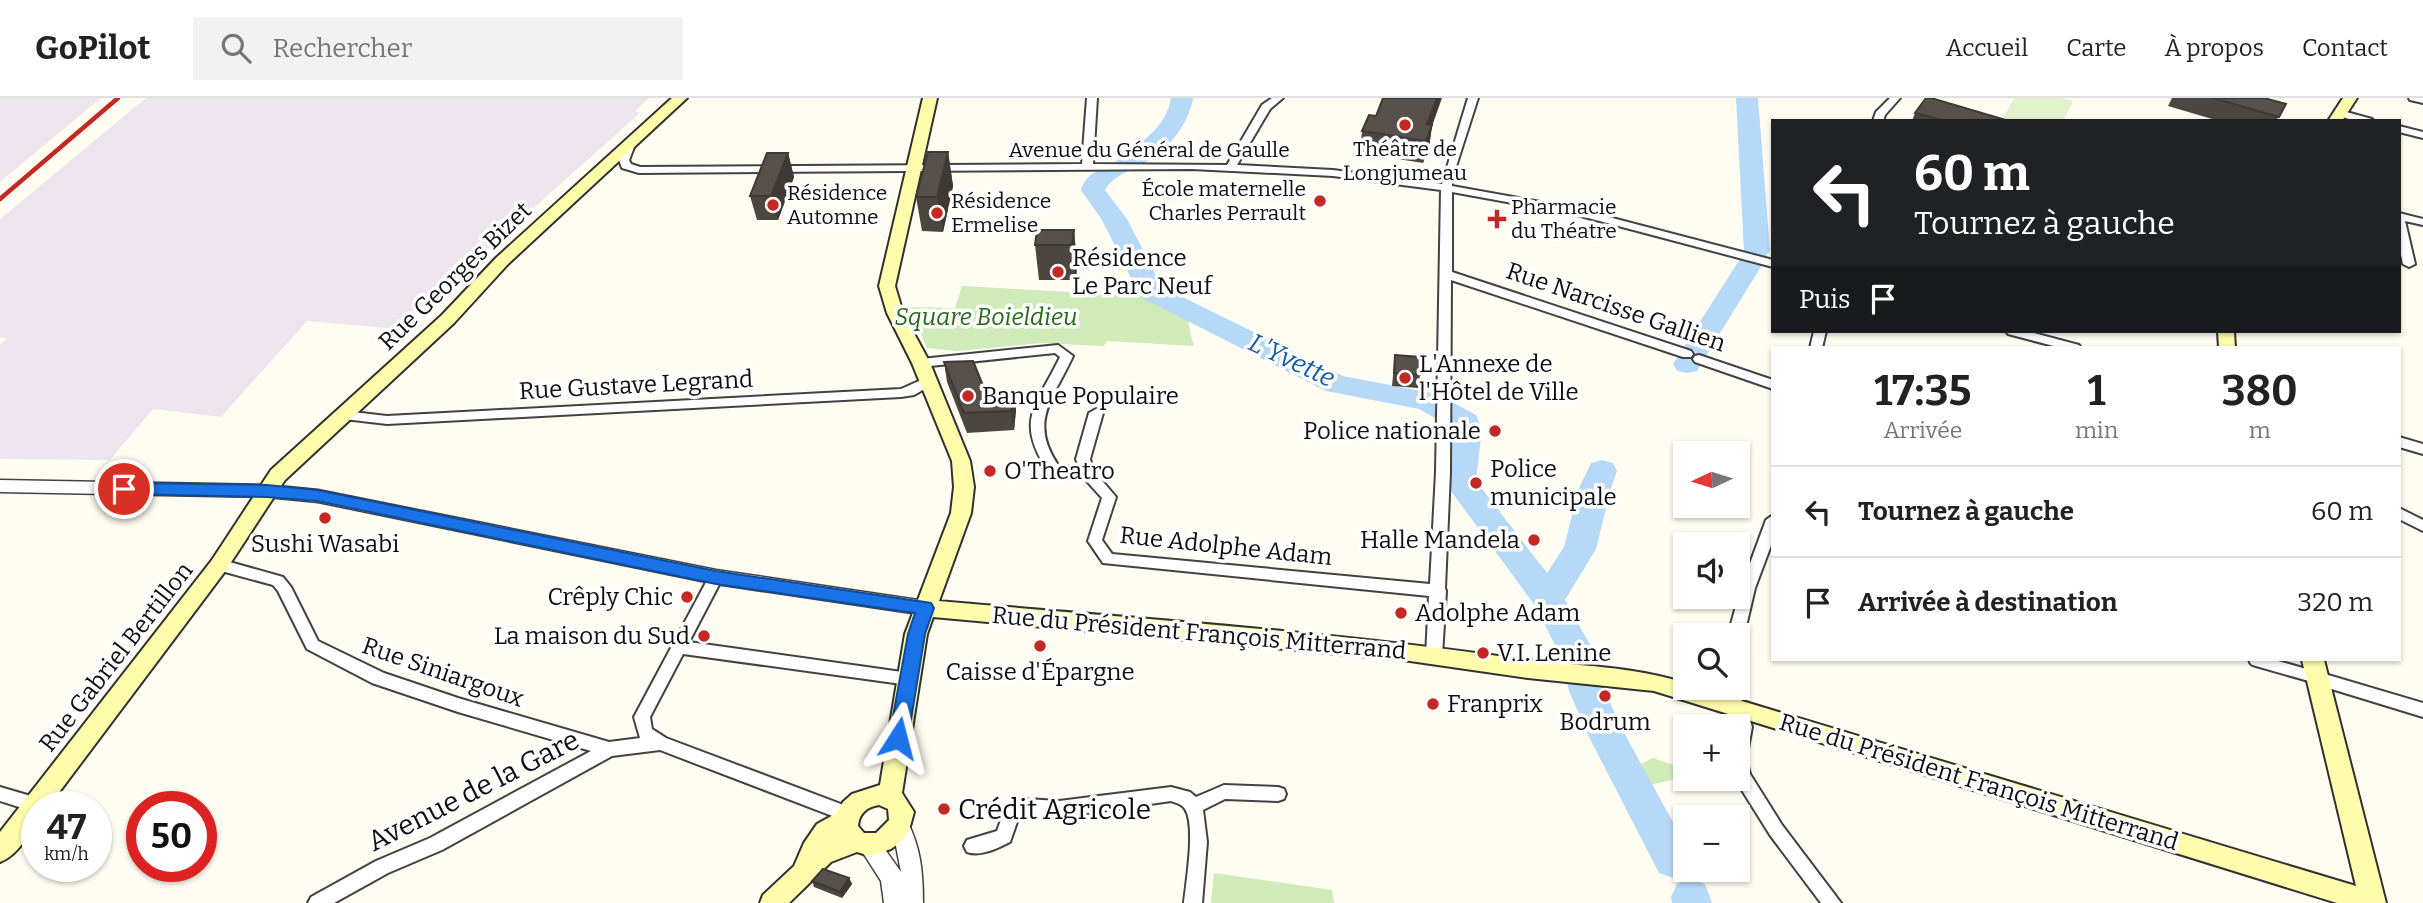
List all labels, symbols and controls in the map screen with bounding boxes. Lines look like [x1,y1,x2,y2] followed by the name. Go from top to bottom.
[193,17,683,80] search box
[35,28,151,68] text: GoPilot
[217,29,255,67] icon: search
[273,33,412,64] text: Rechercher
[1946,34,2028,62] text: Accueil
[2066,34,2126,62] text: Carte
[2164,34,2264,62] text: À propos
[2302,34,2388,62] text: Contact
[1397,117,1413,133] marker: Théâtre de Longjumeau
[1343,136,1467,186] place label: Théâtre de Longjumeau
[1008,137,1290,163] street label: Avenue du Général de Gaulle
[1914,144,2030,203] text: 60 m
[1799,147,1890,238] icon: left
[1141,176,1306,226] place label: École maternelle Charles Perrault
[787,180,887,230] place label: Résidence Automne
[951,188,1051,238] place label: Résidence Ermelise
[1312,193,1328,209] marker: École maternelle Charles Perrault
[1511,194,1617,244] place label: Pharmacie du Théatre
[373,196,537,356] street label: Rue Georges Bizet
[765,197,781,213] marker: Résidence Automne
[1914,204,2175,242] text: Tournez à gauche
[929,205,945,221] marker: Résidence Ermelise
[1489,211,1505,227] marker: Pharmacie du Théatre
[1072,244,1213,300] place label: Résidence Le Parc Neuf
[1503,256,1729,358] street label: Rue Narcisse Gallien
[1050,264,1066,280] marker: Résidence Le Parc Neuf
[1864,280,1902,318] icon: arrive
[1799,284,1850,315] text: Puis
[894,303,1078,331] park label: Square Boieldieu
[1244,327,1340,394] water label: L'Yvette
[1419,350,1579,406] place label: L'Annexe de l'Hôtel de Ville
[518,365,754,405] street label: Rue Gustave Legrand
[1874,366,1972,416] text: 17:35
[2087,366,2106,416] text: 1
[2222,366,2298,416] text: 380
[1397,370,1413,386] marker: L'Annexe de l'Hôtel de Ville
[982,382,1179,410] place label: Banque Populaire
[960,388,976,404] marker: Banque Populaire
[1884,416,1962,444] text: Arrivée
[2075,416,2118,444] text: min
[2249,416,2271,444] text: m
[1303,417,1481,445] place label: Police nationale
[1487,423,1503,439] marker: Police nationale
[1673,441,1750,518] north arrow
[1673,441,1750,882] map controls
[1490,455,1617,511] place label: Police municipale
[1004,457,1115,485] place label: O'Theatro
[94,459,154,519] pin
[982,463,998,479] marker: O'Theatro
[105,470,143,508] icon: arrive
[1468,475,1484,491] marker: Police municipale
[1799,493,1837,531] icon: left
[1858,496,2074,527] text: Tournez à gauche
[2311,496,2373,527] text: 60 m
[317,510,333,526] marker: Sushi Wasabi
[1118,521,1334,571] street label: Rue Adolphe Adam
[1360,526,1520,554] place label: Halle Mandela
[251,530,399,558] place label: Sushi Wasabi
[1526,532,1542,548] marker: Halle Mandela
[1673,532,1750,609] button: sound
[33,557,199,757] street label: Rue Gabriel Bertillon
[547,583,673,611] place label: Crêply Chic
[1799,584,1837,622] icon: arrive
[1858,587,2117,618] text: Arrivée à destination
[2297,587,2373,618] text: 320 m
[679,589,695,605] marker: Crêply Chic
[1415,599,1580,627] place label: Adolphe Adam
[991,601,1407,665] street label: Rue du Président François Mitterrand
[1393,605,1409,621] marker: Adolphe Adam
[494,622,690,650] place label: La maison du Sud
[1673,623,1750,700] button: search
[696,628,712,644] marker: La maison du Sud
[358,631,528,713] street label: Rue Siniargoux
[1032,638,1048,654] marker: Caisse d'Épargne
[1497,639,1611,667] place label: V.I. Lenine
[1475,645,1491,661] marker: V.I. Lenine
[945,657,1135,686] place label: Caisse d'Épargne
[1597,688,1613,704] marker: Bodrum
[1447,690,1543,718] place label: Franprix
[1425,696,1441,712] marker: Franprix
[861,701,935,775] position arrow
[1559,708,1651,736] place label: Bodrum
[1776,708,2182,856] street label: Rue du Président François Mitterrand
[1673,714,1750,791] button: +
[362,723,584,858] street label: Avenue de la Gare
[126,791,217,882] speed limit sign: 50
[958,793,1151,826] place label: Crédit Agricole
[936,801,952,817] marker: Crédit Agricole
[1673,805,1750,882] button: −
[47,806,86,848] text: 47
[44,843,89,865] text: km/h

